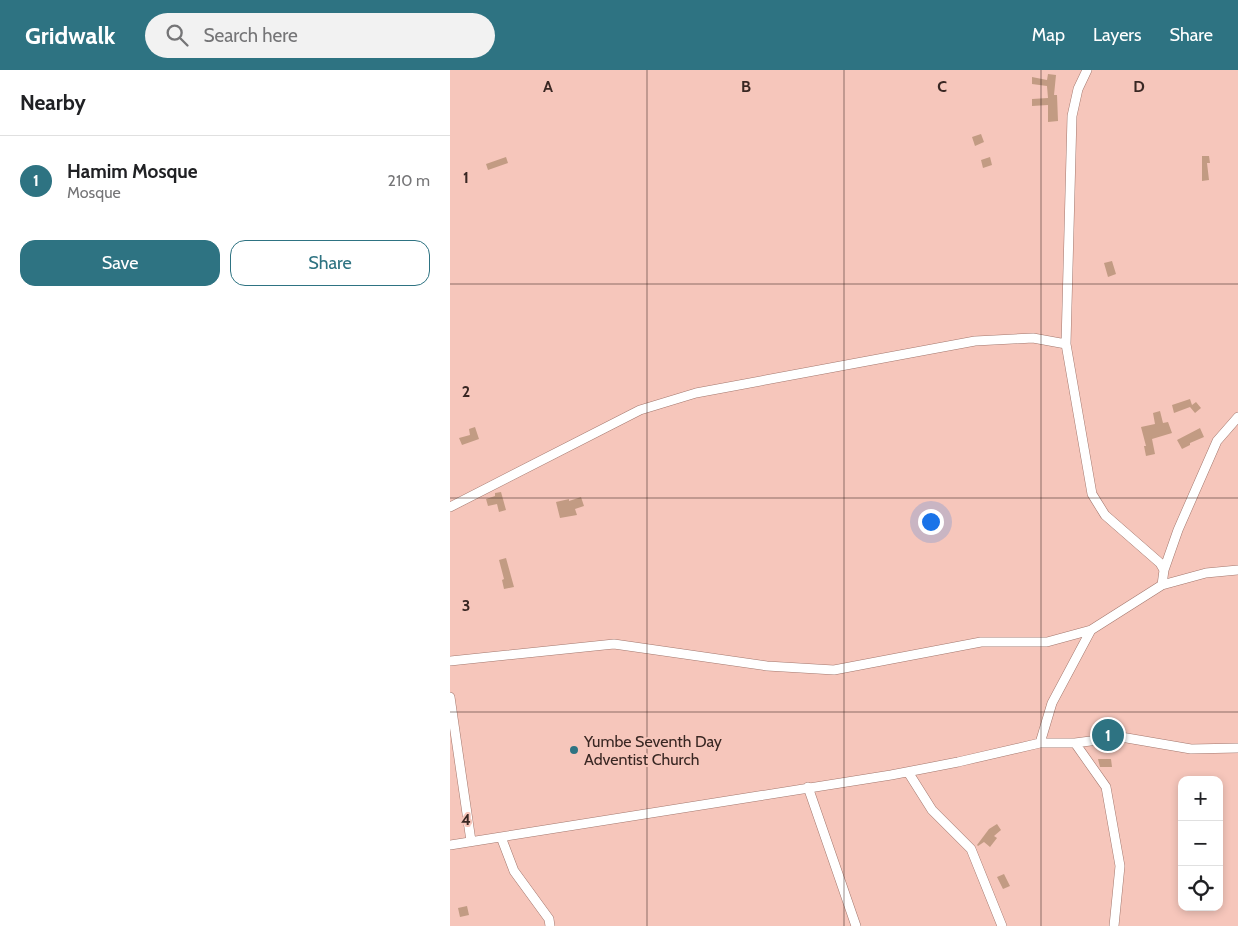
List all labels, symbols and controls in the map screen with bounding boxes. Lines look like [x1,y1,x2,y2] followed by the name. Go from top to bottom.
[145,13,495,58] search box
[25,21,115,50] text: Gridwalk
[163,21,191,49] icon: search
[203,24,298,47] text: Search here
[1032,24,1065,46] text: Map
[1093,24,1142,46] text: Layers
[1170,24,1213,46] text: Share
[543,77,553,96] text: A
[741,77,751,96] text: B
[937,77,947,96] text: C
[1133,77,1145,96] text: D
[20,90,86,115] text: Nearby
[67,160,198,183] text: Hamim Mosque
[463,168,469,187] text: 1
[33,171,39,190] text: 1
[388,171,430,190] text: 210 m
[67,183,121,202] text: Mosque
[20,240,220,286] button: Save
[230,240,430,286] button: Share
[462,382,470,401] text: 2
[918,509,944,535] your location
[462,596,470,615] text: 3
[1092,716,1124,754] pin: 1
[583,732,722,769] place label: Yumbe Seventh Day Adventist Church
[568,744,580,756] marker: Yumbe Seventh Day Adventist Church
[1178,776,1223,911] map controls
[1178,776,1223,821] button: +
[461,810,471,829] text: 4
[1178,821,1223,866] button: −
[1178,866,1223,911] button: locate

